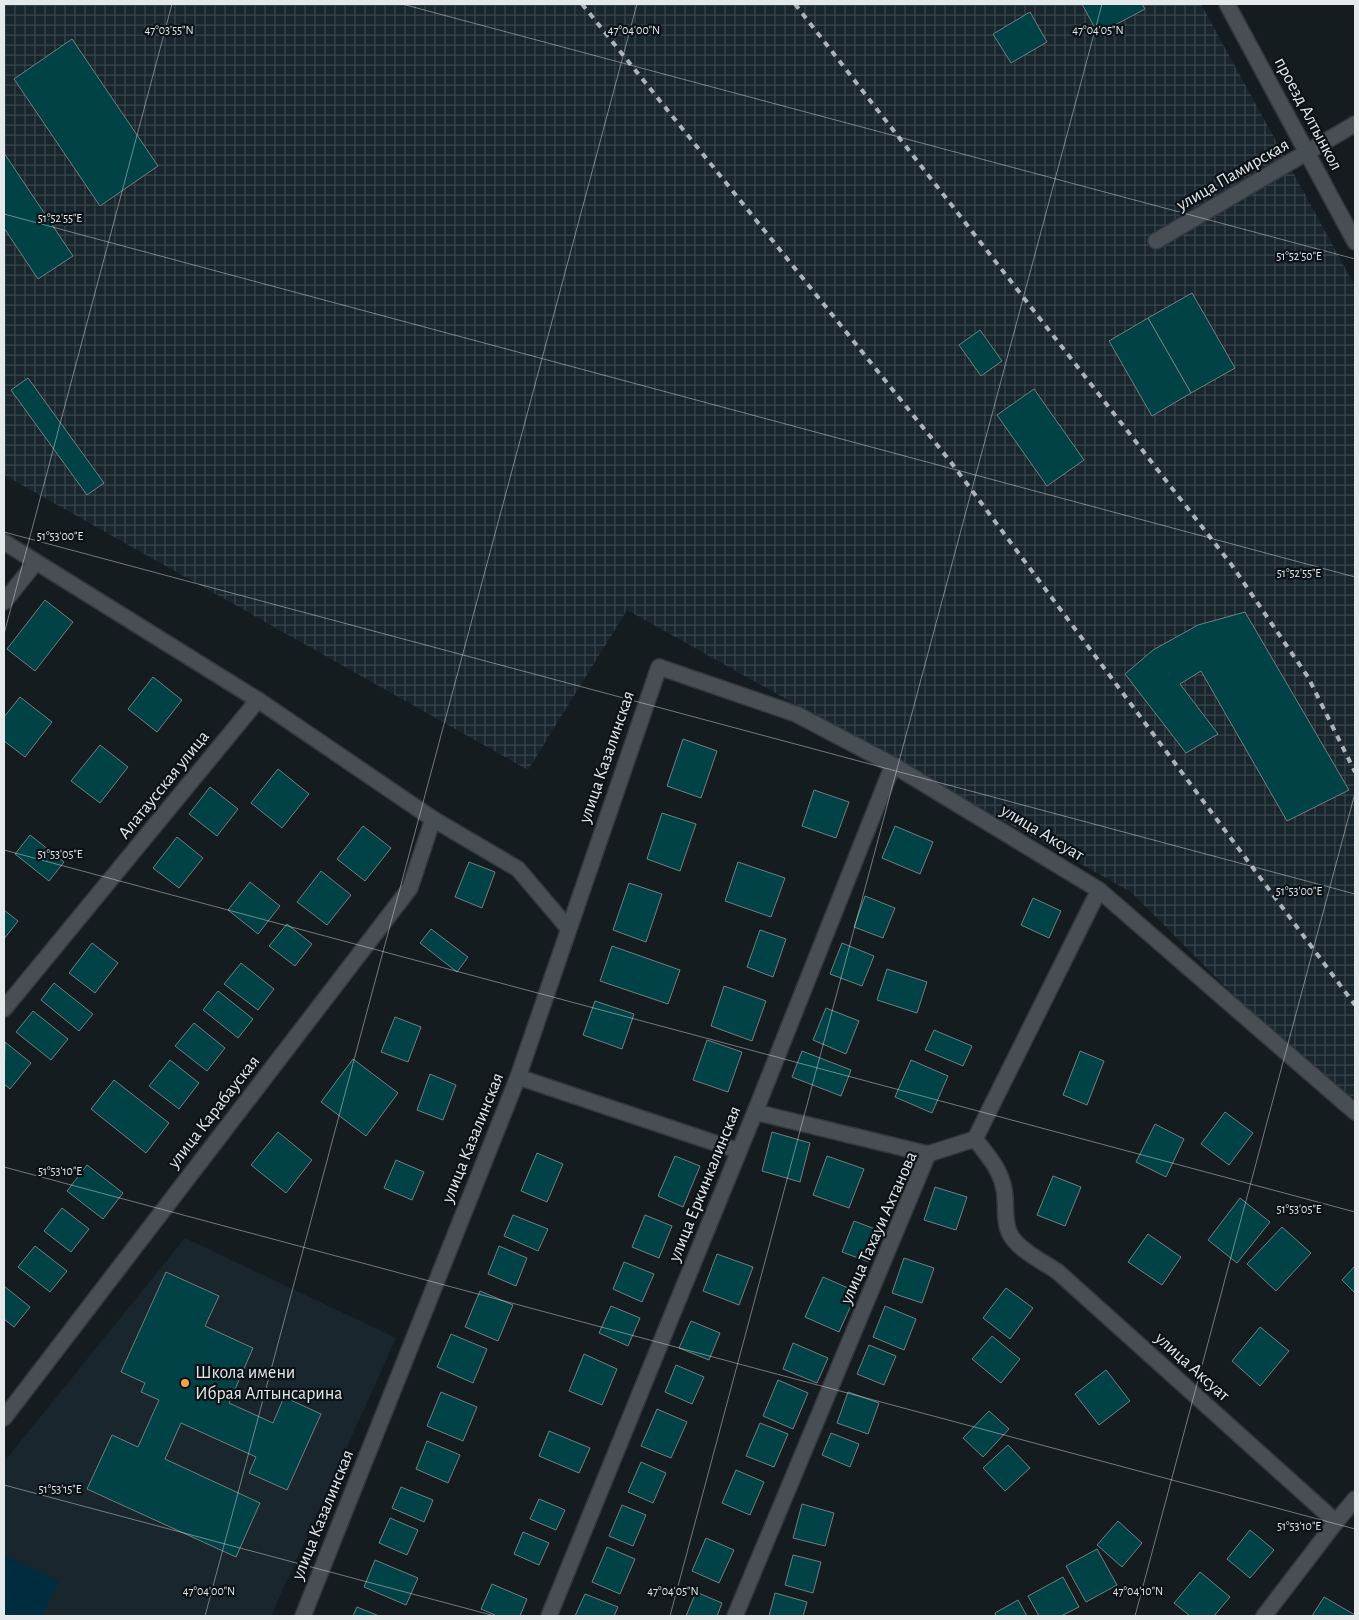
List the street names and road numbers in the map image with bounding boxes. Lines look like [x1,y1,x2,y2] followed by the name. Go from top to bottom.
[1271,54,1345,174] street label: проезд Алтынкол
[1173,136,1292,215] street label: улица Памирская
[576,689,638,826] street label: улица Казалинская
[115,727,213,843] street label: Алатаусская улица
[996,801,1087,865] street label: улица Аксуат
[163,1052,263,1172] street label: улица Карабауская
[438,1070,507,1206] street label: улица Казалинская
[665,1104,744,1265] street label: улица Еркинкалинская
[837,1149,921,1308] street label: улица Тахауи Ахтанова
[1151,1328,1233,1405] street label: улица Аксуат
[288,1447,357,1583] street label: улица Казалинская

